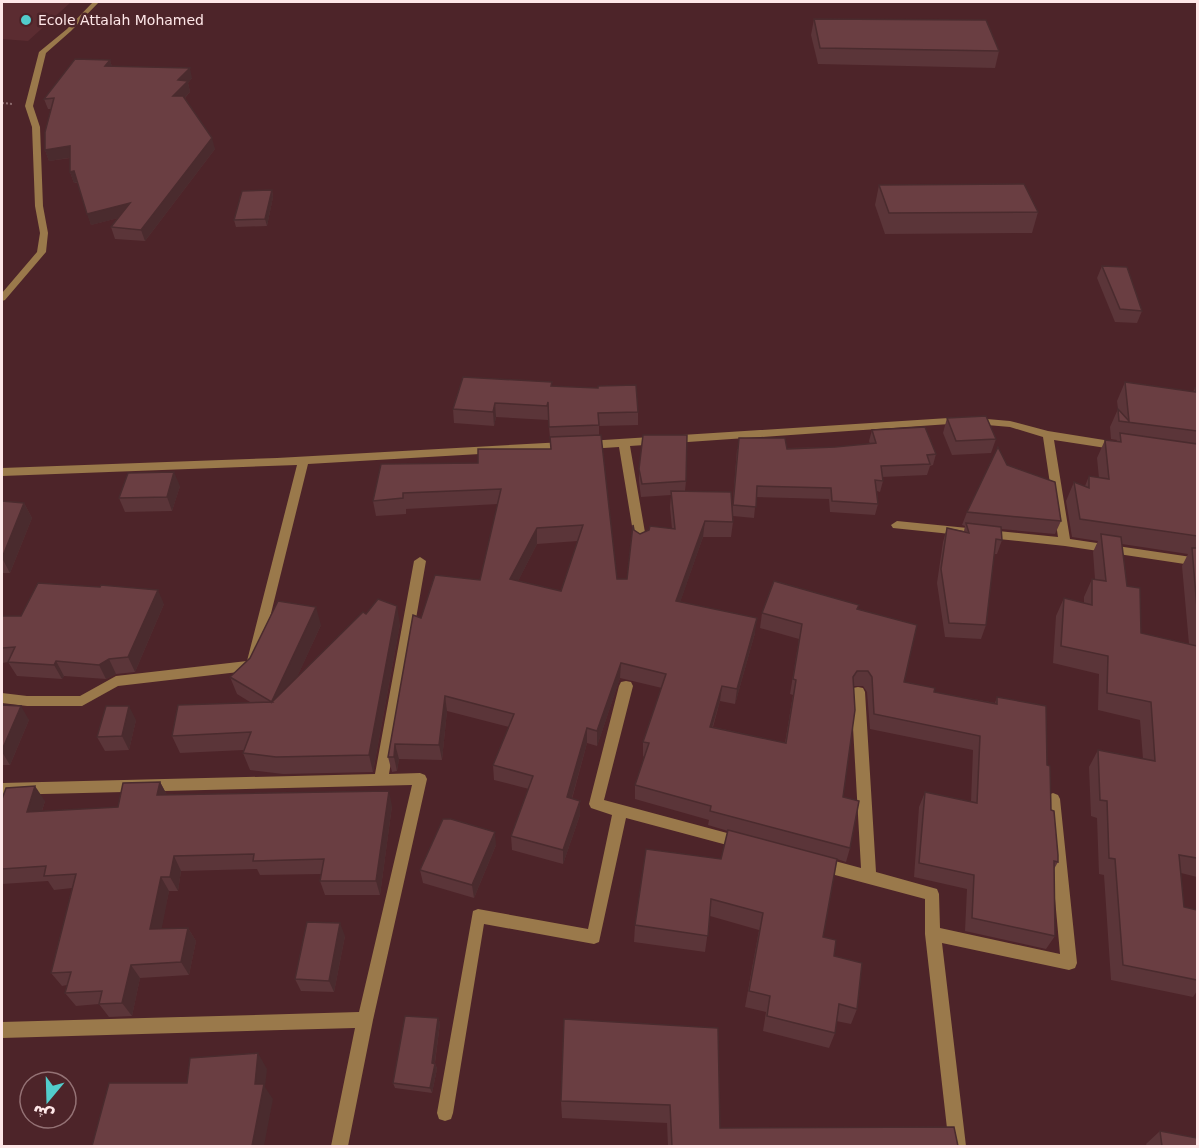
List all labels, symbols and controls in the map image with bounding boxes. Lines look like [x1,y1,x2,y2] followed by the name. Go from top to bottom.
[38,12,204,28] place label: Ecole Attalah Mohamed
[19,13,33,27] marker: Ecole Attalah Mohamed
[18,1070,78,1130] north arrow
[30,1101,57,1126] text: ش

